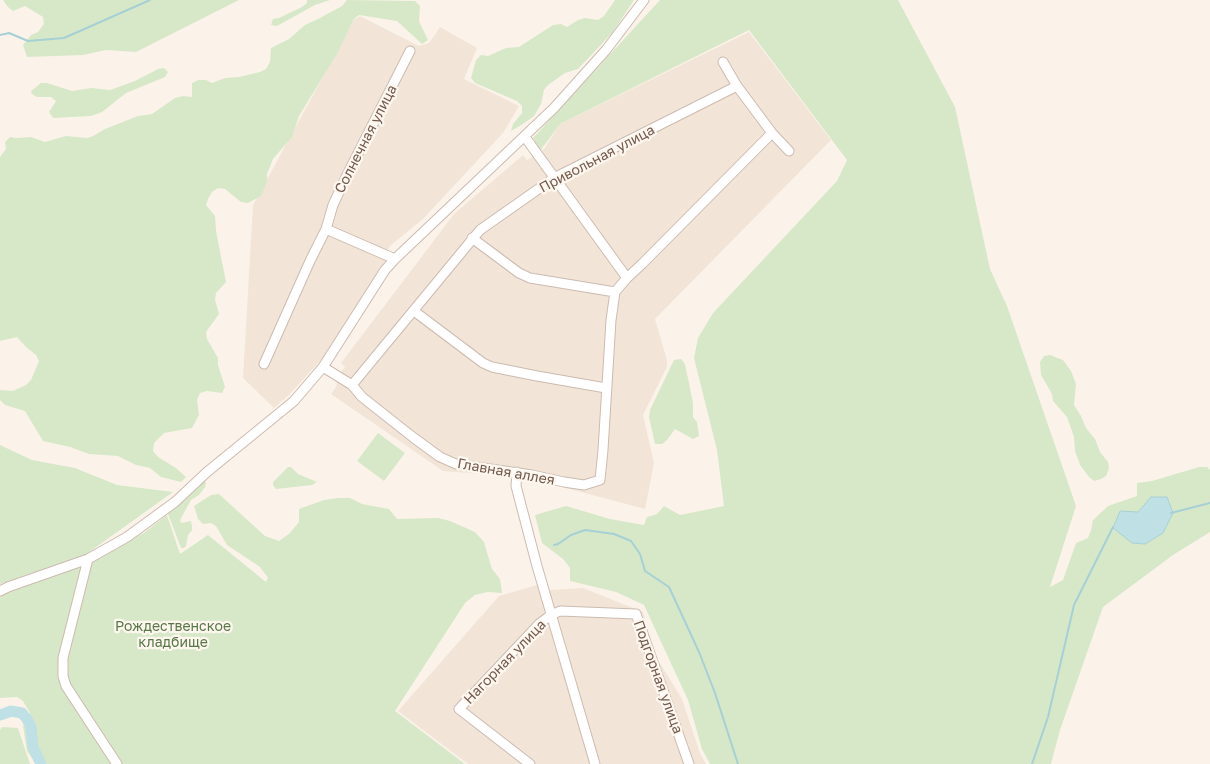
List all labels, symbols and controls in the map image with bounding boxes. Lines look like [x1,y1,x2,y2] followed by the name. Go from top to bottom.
[331,82,401,196] street label: Солнечная улица
[536,121,658,197] street label: Привольная улица
[456,455,556,489] street label: Главная аллея
[460,616,550,708] street label: Нагорная улица
[630,618,686,736] street label: Подгорная улица
[115,619,231,652] park label: Рождественское кладбище

